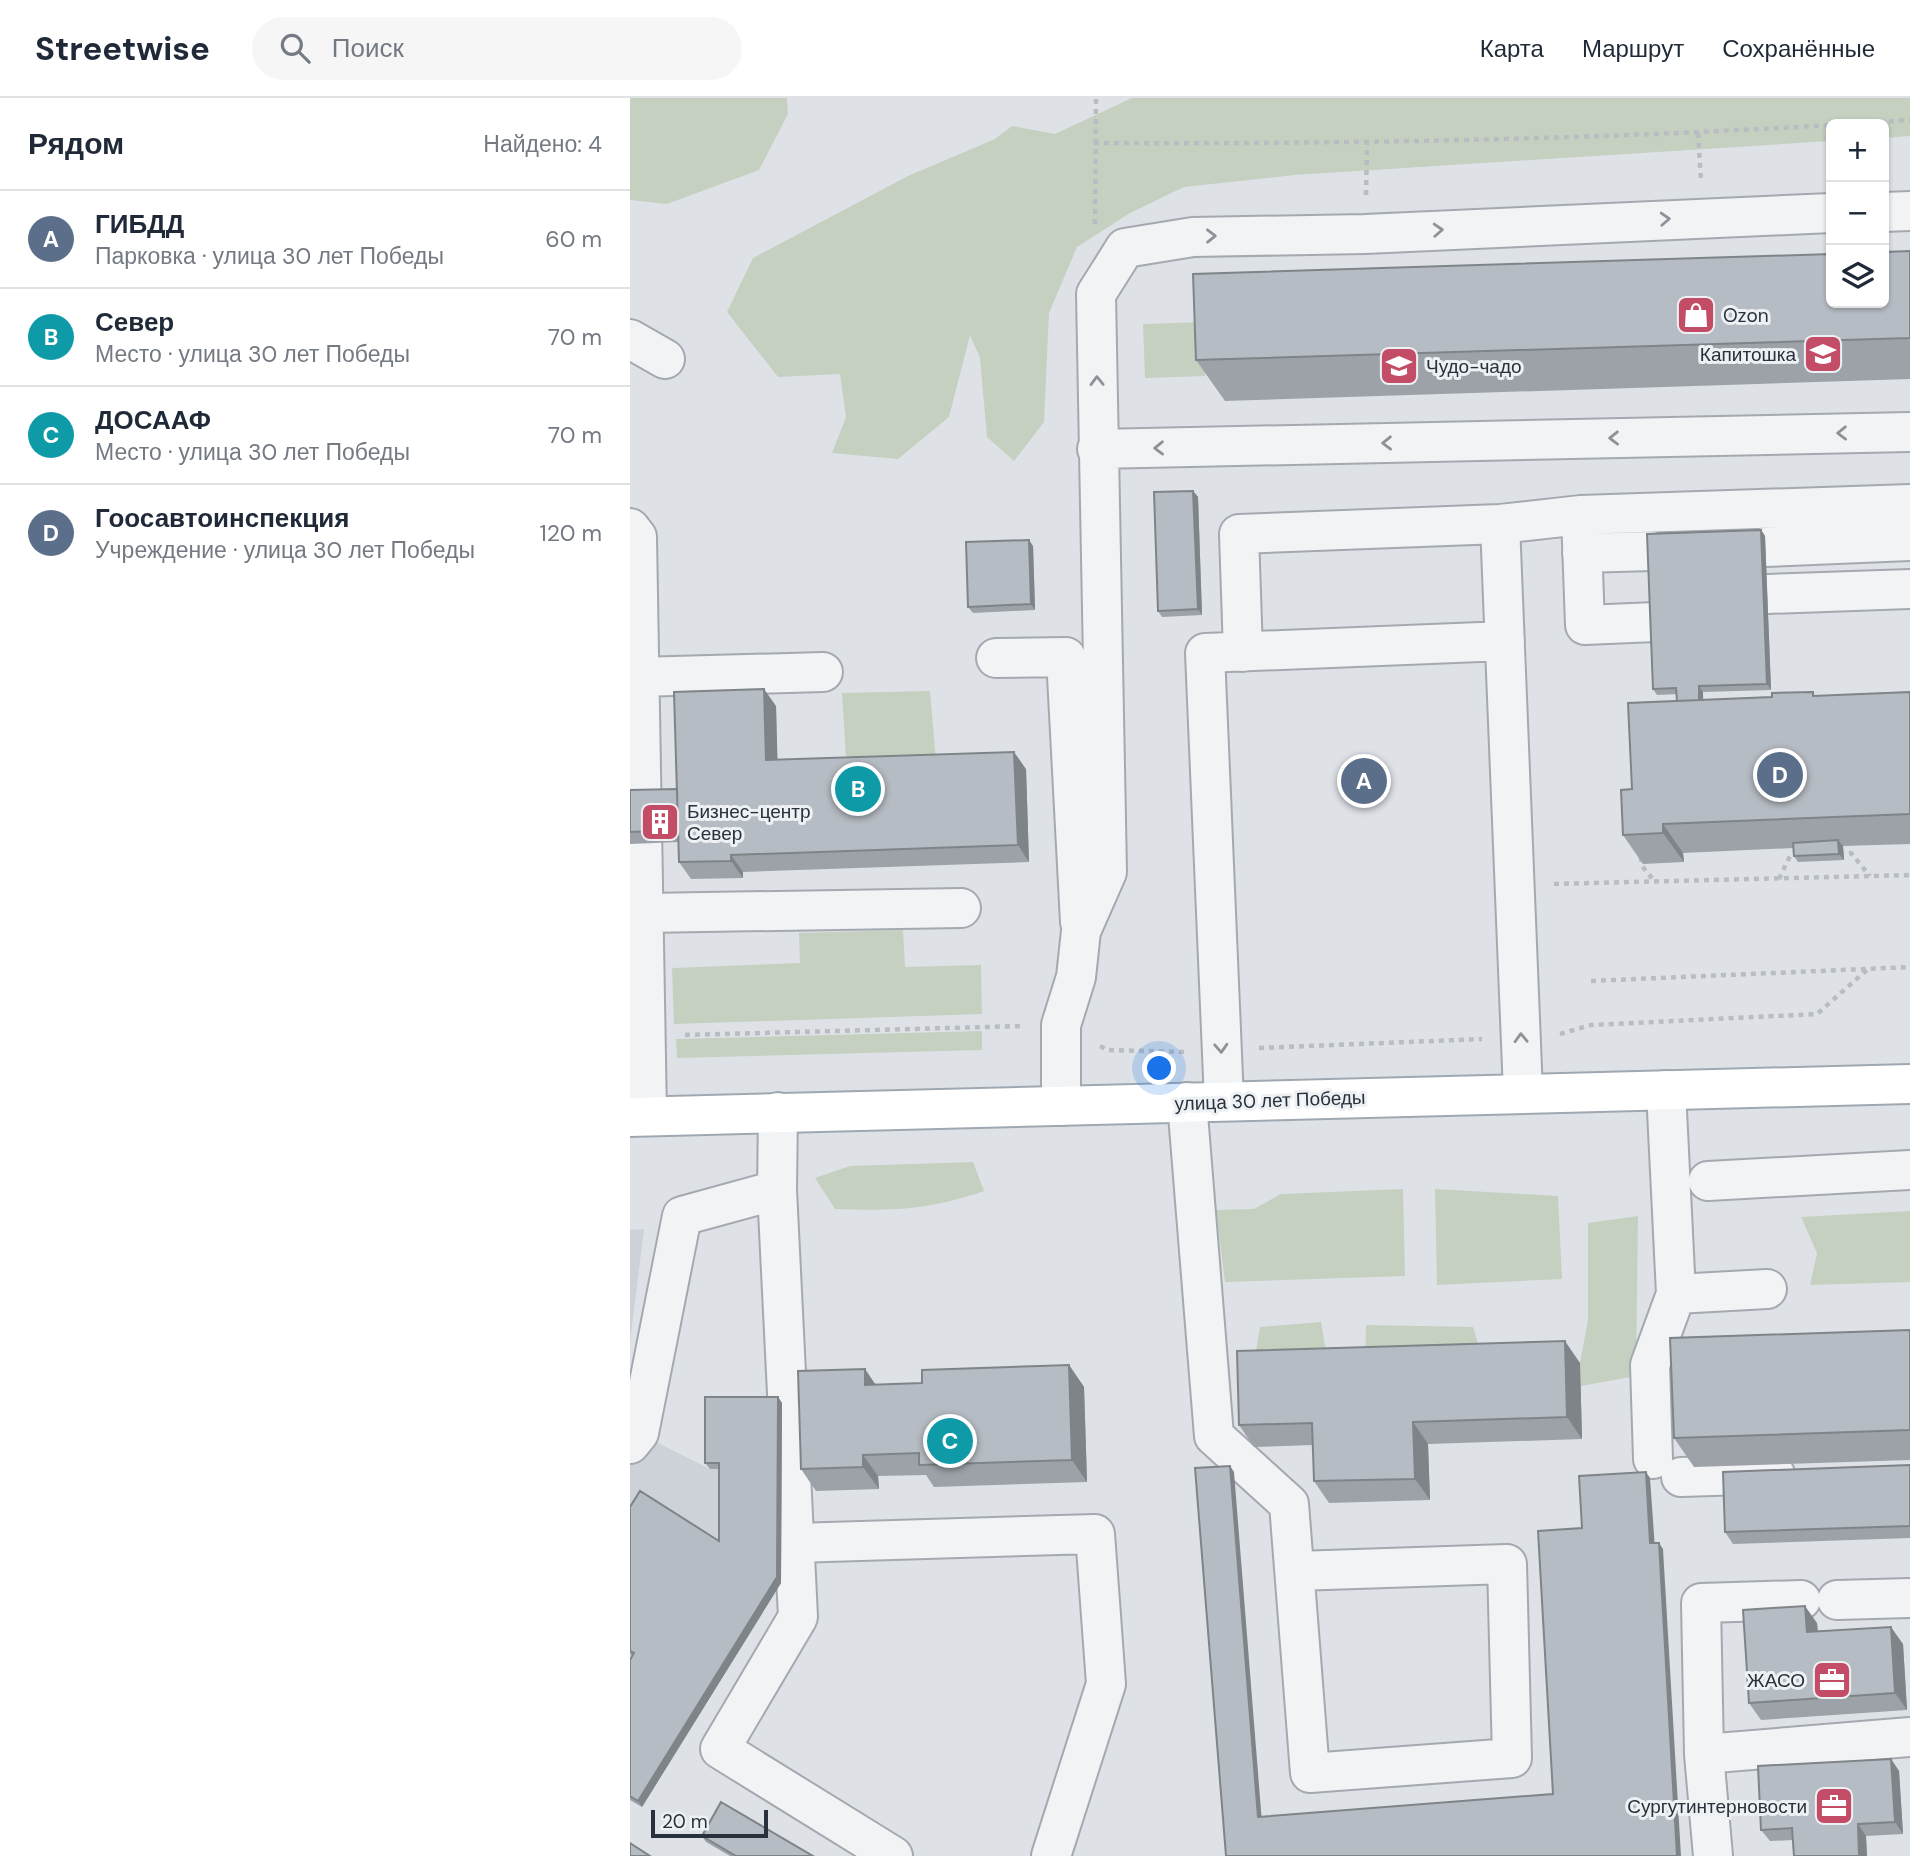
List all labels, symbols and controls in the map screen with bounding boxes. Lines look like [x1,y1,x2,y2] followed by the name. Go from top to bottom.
[252,17,742,80] search box
[35,27,210,70] text: Streetwise
[276,29,314,67] icon: search
[332,31,404,65] text: Поиск
[1480,33,1544,64] text: Карта
[1582,33,1684,64] text: Маршрут
[1722,33,1875,64] text: Сохранённые
[1826,119,1889,308] map controls
[1826,119,1889,182] button: +
[28,124,124,163] text: Рядом
[483,129,602,159] text: Найдено: 4
[1826,182,1889,245] button: −
[95,207,184,241] text: ГИБДД
[1660,211,1671,226] one-way arrow
[1433,223,1444,238] one-way arrow
[43,224,59,254] text: A
[545,224,602,254] text: 60 m
[1205,229,1216,244] one-way arrow
[95,241,444,271] text: Парковка · улица 30 лет Победы
[1826,245,1889,308] button: layers
[1675,294,1717,336] shop icon: Ozon
[1723,303,1769,328] place label: Ozon
[95,305,174,339] text: Север
[44,322,58,352] text: B
[548,322,602,352] text: 70 m
[1802,333,1844,375] school or university icon: Капитошка
[95,339,410,369] text: Место · улица 30 лет Победы
[1700,342,1796,367] place label: Капитошка
[1378,345,1420,387] school or university icon: Чудо-чадо
[1426,354,1522,379] place label: Чудо-чадо
[1089,375,1105,386] one-way arrow
[95,403,211,437] text: ДОСААФ
[43,420,59,450] text: C
[548,420,602,450] text: 70 m
[1836,426,1847,441] one-way arrow
[1609,431,1620,446] one-way arrow
[1381,435,1392,451] one-way arrow
[95,437,410,467] text: Место · улица 30 лет Победы
[1154,440,1164,456] one-way arrow
[95,501,349,535] text: Гоосавтоинспекция
[43,518,59,548] text: D
[539,518,602,548] text: 120 m
[95,535,475,565] text: Учреждение · улица 30 лет Победы
[1757,749,1803,801] pin: D
[1341,755,1387,807] pin: A
[835,763,881,815] pin: B
[687,799,811,846] place label: Бизнес-центр Север
[639,801,681,843] building icon: Бизнес-центр Север
[1513,1033,1528,1044] one-way arrow
[1214,1043,1229,1054] one-way arrow
[1142,1051,1176,1085] your location
[1174,1085,1366,1116] street label: улица 30 лет Победы
[927,1415,973,1467] pin: C
[1811,1659,1853,1701] office icon: ЖАСО
[1747,1668,1805,1693] place label: ЖАСО
[1813,1785,1855,1827] office icon: Сургутинтерновости
[1627,1794,1807,1819] place label: Сургутинтерновости
[651,1807,768,1839] scale bar
[662,1809,708,1834] text: 20 m

